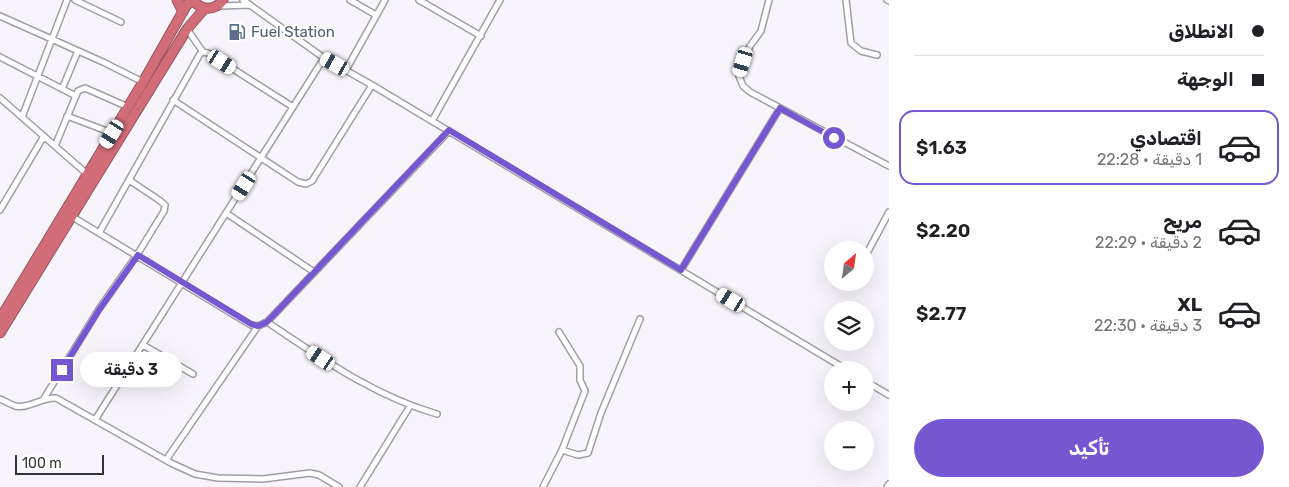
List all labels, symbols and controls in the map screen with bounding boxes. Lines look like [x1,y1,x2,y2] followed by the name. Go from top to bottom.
[1168,20,1234,43] text: الانطلاق
[227,22,247,42] fuel station icon: Fuel Station
[251,23,335,41] place label: Fuel Station
[731,45,754,79] car
[205,48,238,76] car
[318,50,351,78] car
[1177,68,1234,91] text: الوجهة
[97,117,126,151] car
[1217,125,1262,170] icon: car
[823,127,845,149] route start
[1130,127,1202,150] text: اقتصادي
[916,136,967,159] text: $1.63
[1097,150,1202,169] text: 1 دقيقة · 22:28
[229,169,258,203] car
[1217,208,1262,253] icon: car
[1163,210,1202,233] text: مريح
[916,219,970,242] text: $2.20
[1095,233,1202,252] text: 2 دقيقة · 22:29
[824,241,874,291] north arrow
[824,241,874,471] map controls
[714,286,747,314] car
[1217,291,1262,336] icon: car
[1178,293,1202,316] text: XL
[824,301,874,351] button: layers
[916,302,966,325] text: $2.77
[1094,316,1202,335] text: 3 دقيقة · 22:30
[304,343,337,373] car
[80,352,182,388] callout: 3 دقيقة
[51,359,73,381] route end
[104,360,158,379] text: 3 دقيقة
[824,361,874,411] button: +
[914,419,1264,477] button: تأكيد
[824,421,874,471] button: −
[15,452,104,475] scale bar
[22,455,62,472] text: 100 m

